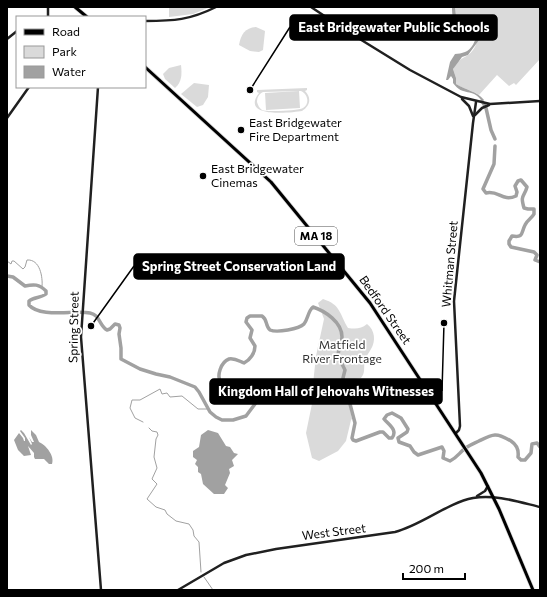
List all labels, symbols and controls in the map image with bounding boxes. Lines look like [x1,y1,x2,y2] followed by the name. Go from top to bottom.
[290,15,497,40] callout: East Bridgewater Public Schools
[16,16,146,88] legend
[298,19,490,35] text: East Bridgewater Public Schools
[52,24,80,38] text: Road
[52,44,78,58] text: Park
[52,64,86,78] text: Water
[249,115,342,143] place label: East Bridgewater Fire Department
[236,125,246,135] marker: East Bridgewater Fire Department
[211,161,304,189] place label: East Bridgewater Cinemas
[198,171,208,181] marker: East Bridgewater Cinemas
[438,220,460,308] street label: Whitman Street
[295,227,337,245] road number: MA 18
[134,254,344,279] callout: Spring Street Conservation Land
[142,258,336,274] text: Spring Street Conservation Land
[357,272,415,346] street label: Bedford Street
[65,291,81,363] street label: Spring Street
[302,337,382,365] park label: Matfield River Frontage
[210,379,442,404] callout: Kingdom Hall of Jehovahs Witnesses
[218,383,434,399] text: Kingdom Hall of Jehovahs Witnesses
[301,520,367,542] street label: West Street
[403,555,465,581] scale bar
[409,561,444,575] text: 200 m

